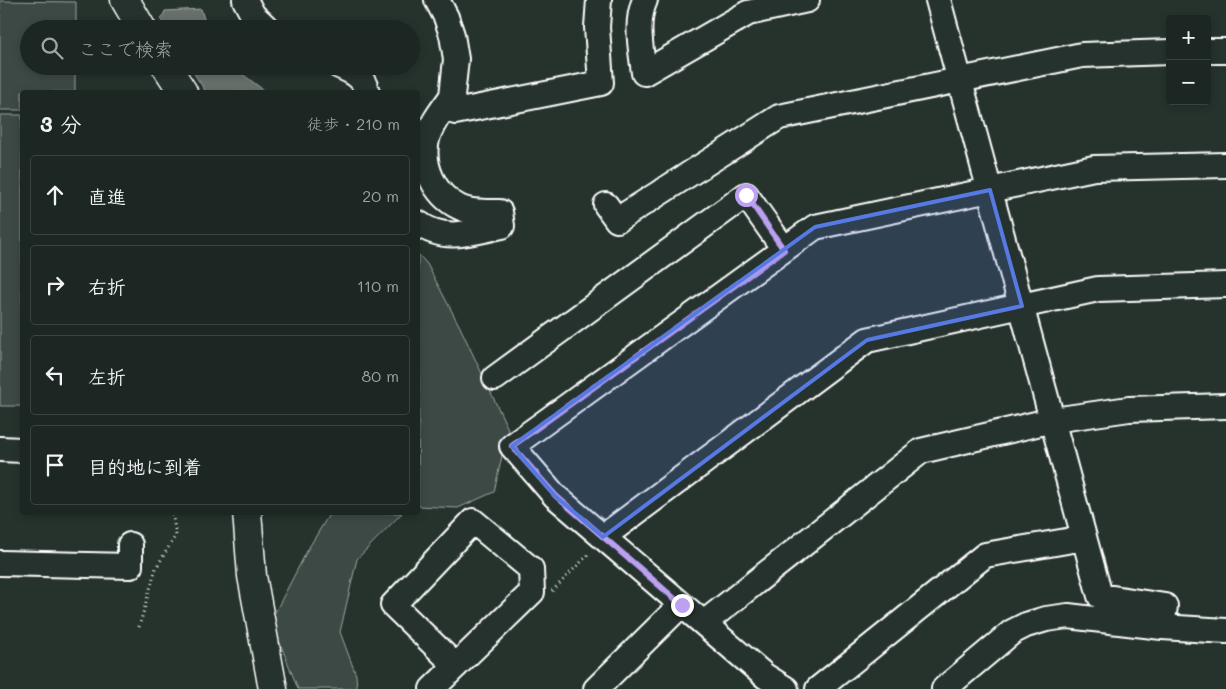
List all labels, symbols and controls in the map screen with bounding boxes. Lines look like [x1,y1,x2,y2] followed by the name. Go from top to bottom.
[1166,15,1211,105] map controls
[1166,15,1211,60] button: +
[20,20,420,75] search box
[38,34,66,62] icon: search
[78,36,173,61] text: ここで検索
[1166,60,1211,105] button: −
[40,110,81,137] text: 3 分
[307,113,400,134] text: 徒歩 · 210 m
[41,181,69,209] icon: ahead
[88,184,126,209] text: 直進
[735,184,758,207] route start
[362,185,399,206] text: 20 m
[41,271,69,299] icon: right
[88,274,126,299] text: 右折
[357,275,399,296] text: 110 m
[41,361,69,389] icon: left
[88,364,126,389] text: 左折
[362,365,399,386] text: 80 m
[41,451,69,479] icon: arrive
[88,454,202,479] text: 目的地に到着
[671,594,694,617] route end

